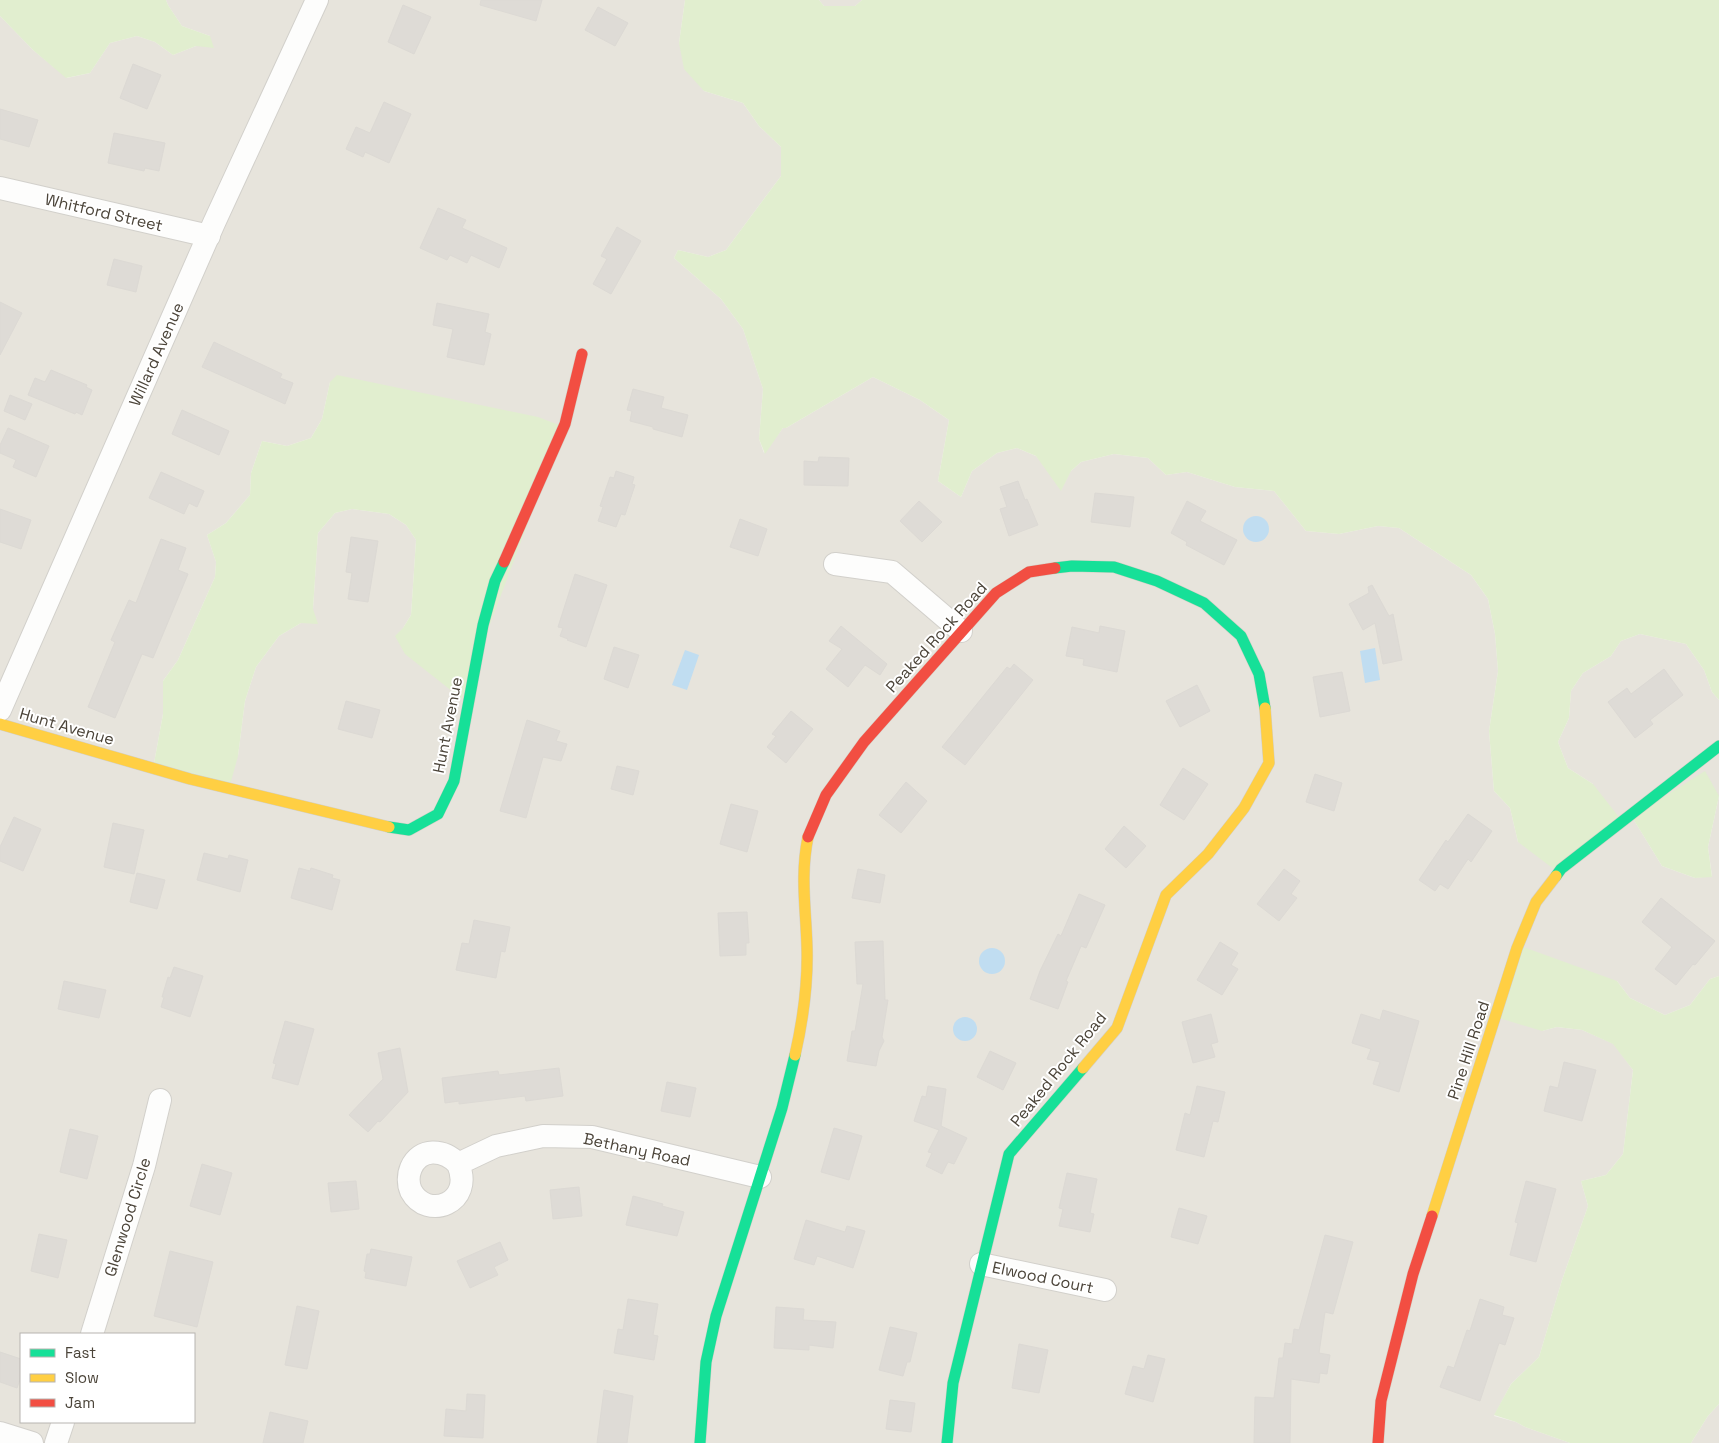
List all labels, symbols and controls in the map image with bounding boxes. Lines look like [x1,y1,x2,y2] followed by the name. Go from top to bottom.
[43,189,165,236] street label: Whitford Street
[124,299,189,409] street label: Willard Avenue
[881,578,992,697] street label: Peaked Rock Road
[428,675,467,775] street label: Hunt Avenue
[17,703,117,750] street label: Hunt Avenue
[1443,998,1494,1102] street label: Pine Hill Road
[1006,1008,1111,1131] street label: Peaked Rock Road
[581,1128,692,1171] street label: Bethany Road
[99,1155,156,1279] street label: Glenwood Circle
[990,1256,1096,1298] street label: Elwood Court
[20,1333,195,1423] legend
[65,1343,96,1362] text: Fast
[65,1368,99,1387] text: Slow
[65,1393,95,1412] text: Jam

